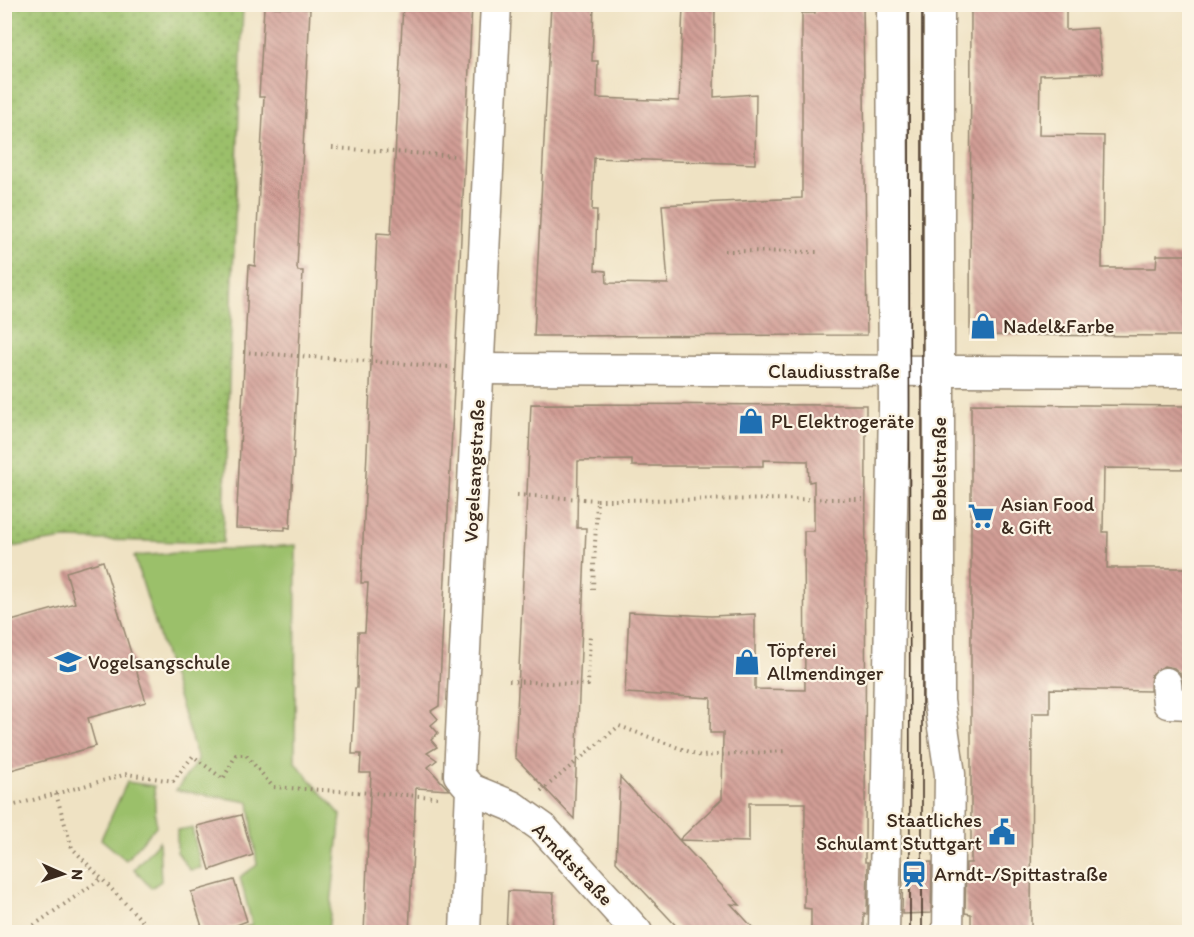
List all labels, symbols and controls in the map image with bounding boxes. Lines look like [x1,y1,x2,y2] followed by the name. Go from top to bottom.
[968,311,998,341] shop icon: Nadel&Farbe
[1003,314,1115,338] place label: Nadel&Farbe
[768,359,900,383] street label: Claudiusstraße
[458,399,490,543] street label: Vogelsangstraße
[736,406,766,436] shop icon: PL Elektrogeräte
[771,409,914,433] place label: PL Elektrogeräte
[927,417,951,521] street label: Bebelstraße
[1001,492,1094,539] place label: Asian Food & Gift
[966,501,996,531] supermarket icon: Asian Food & Gift
[767,638,884,685] place label: Töpferei Allmendinger
[53,647,83,677] school or university icon: Vogelsangschule
[732,647,762,677] shop icon: Töpferei Allmendinger
[88,650,230,674] place label: Vogelsangschule
[816,808,982,855] place label: Staatliches Schulamt Stuttgart
[527,817,619,911] street label: Arndtstraße
[987,817,1017,847] public building icon: Staatliches Schulamt Stuttgart
[33,844,93,904] north arrow
[899,859,929,889] station icon: Arndt-/Spittastraße
[934,862,1108,886] place label: Arndt-/Spittastraße
[68,869,87,881] text: N

